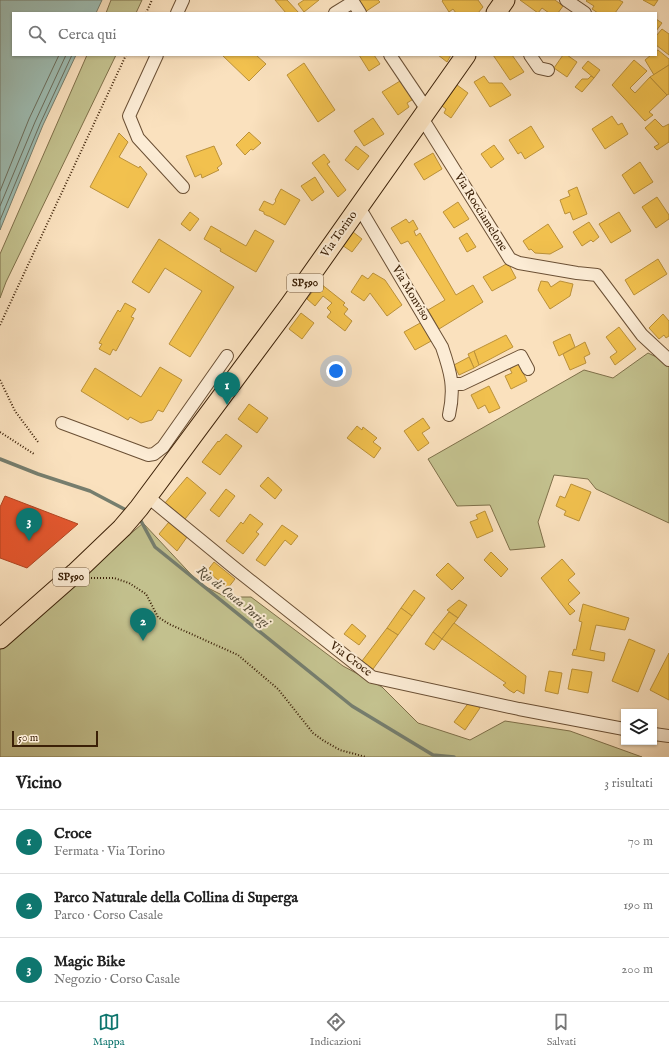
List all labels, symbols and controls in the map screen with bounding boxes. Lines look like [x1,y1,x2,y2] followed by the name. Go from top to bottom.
[12,12,657,56] search box
[26,23,48,45] icon: search
[58,25,117,44] text: Cerca qui
[450,169,511,254] street label: Via Rocciamelone
[317,207,361,261] street label: Via Torino
[388,262,434,324] street label: Via Monviso
[287,274,323,292] road number: SP590
[326,361,346,381] your location
[214,372,240,405] pin: 1
[16,508,42,541] pin: 3
[192,562,274,633] water label: Rio di Costa Parigi
[53,568,89,586] road number: SP590
[130,608,156,641] pin: 2
[326,638,375,680] street label: Via Croce
[621,709,657,745] map controls
[621,709,657,745] button: layers
[12,729,98,748] scale bar
[18,731,38,745] text: 50 m
[16,773,62,794] text: Vicino
[604,775,653,792] text: 3 risultati
[54,824,92,843] text: Croce
[27,833,31,850] text: 1
[628,833,653,850] text: 70 m
[54,843,165,860] text: Fermata · Via Torino
[54,888,298,907] text: Parco Naturale della Collina di Superga
[26,897,32,914] text: 2
[623,897,653,914] text: 190 m
[54,907,163,924] text: Parco · Corso Casale
[54,952,125,971] text: Magic Bike
[27,961,31,978] text: 3
[621,961,653,978] text: 200 m
[54,971,180,988] text: Negozio · Corso Casale
[93,1011,124,1049] tab: Mappa
[310,1011,361,1049] tab: Indicazioni
[547,1011,576,1049] tab: Salvati

